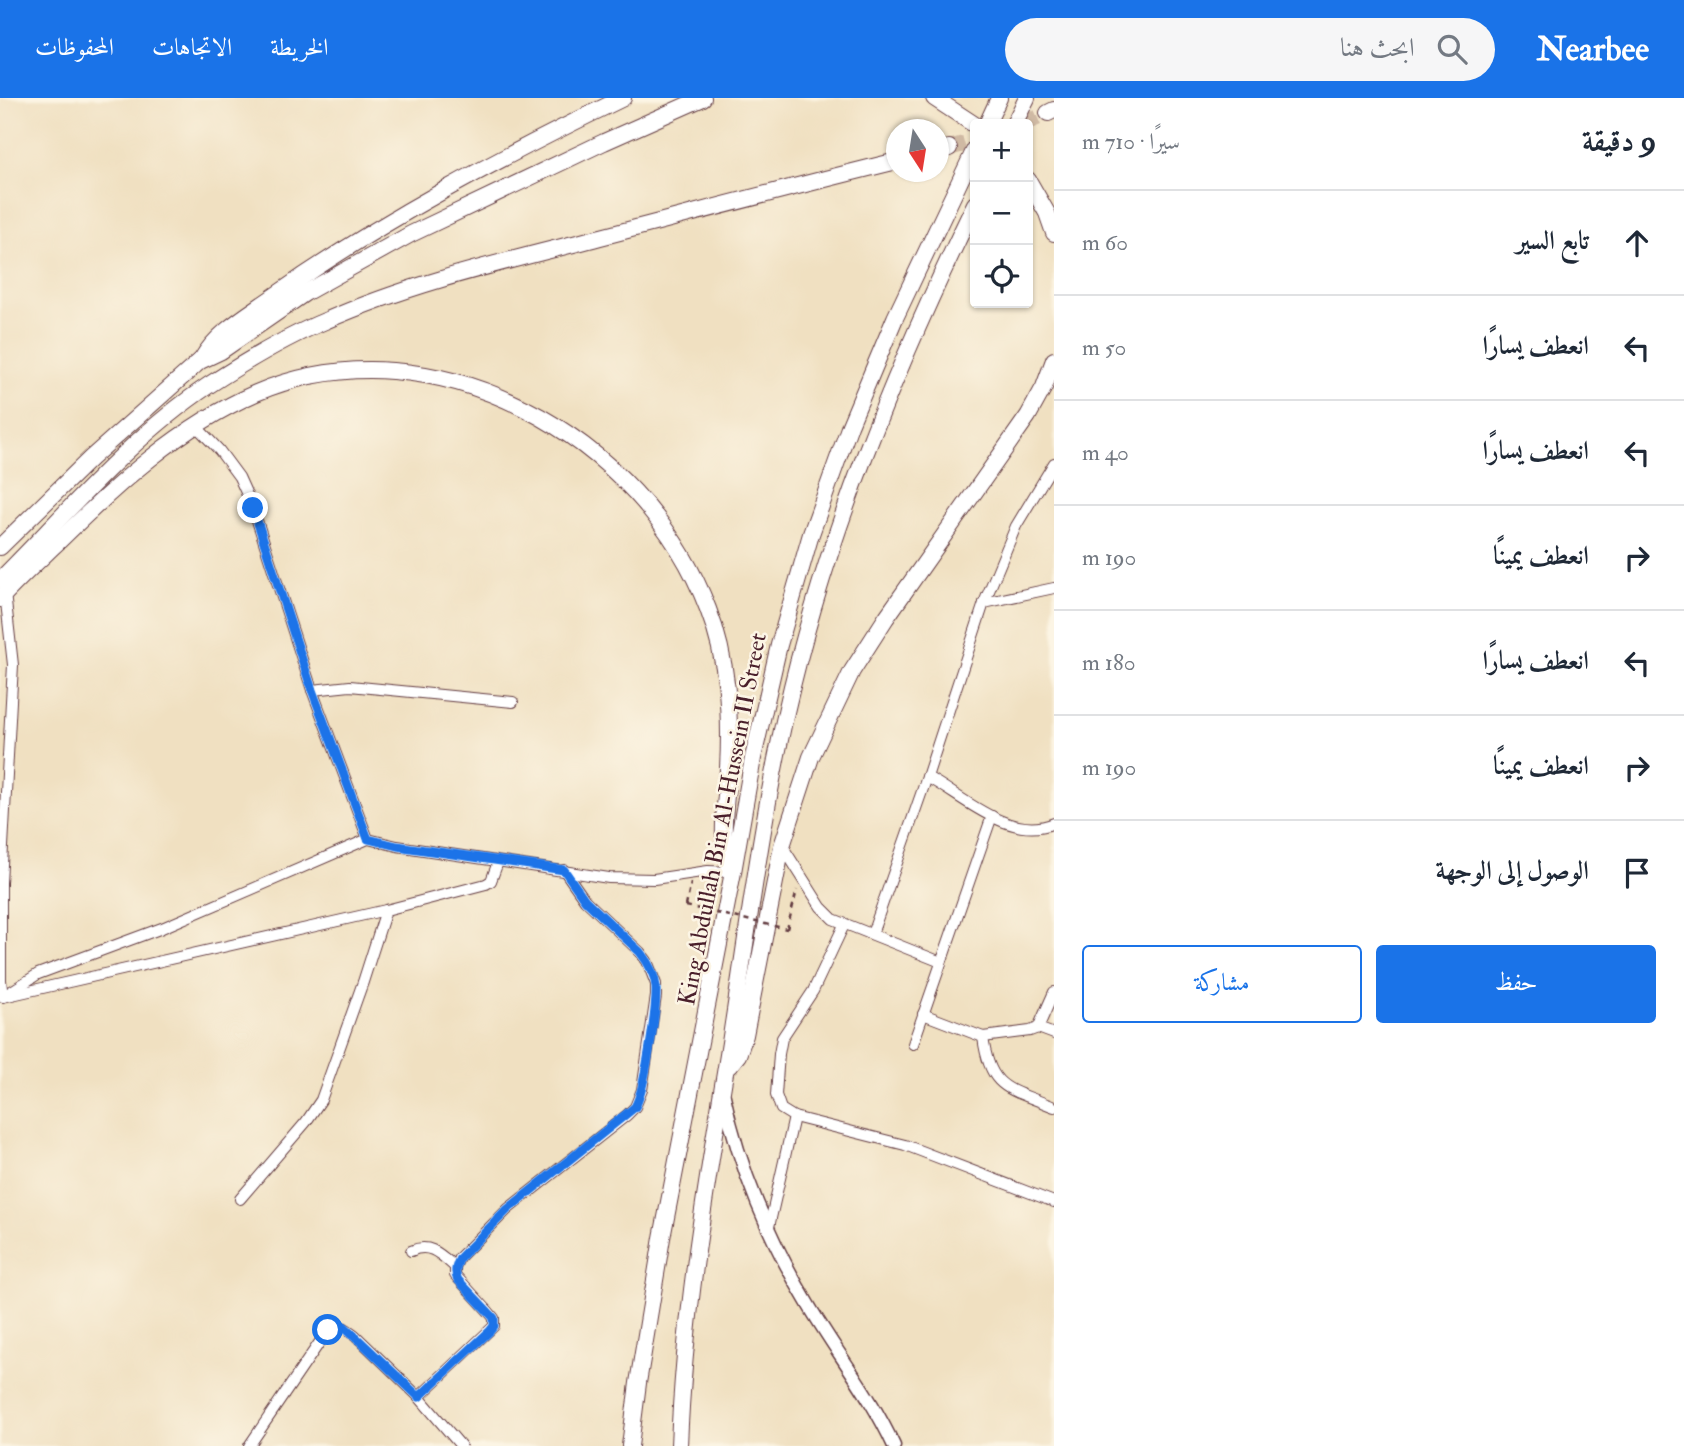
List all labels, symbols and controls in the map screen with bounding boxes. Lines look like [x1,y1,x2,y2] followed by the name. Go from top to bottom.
[1005,18,1495,81] search box
[1537,29,1649,70] text: Nearbee
[1433,30,1471,68] icon: search
[35,32,114,63] text: المحفوظات
[152,32,232,63] text: الاتجاهات
[270,32,329,63] text: الخريطة
[1340,32,1415,64] text: ابحث هنا
[886,119,949,182] north arrow
[970,119,1033,308] map controls
[970,119,1033,182] button: +
[1582,123,1656,160] text: 9 دقيقة
[1082,127,1180,156] text: سيرًا · 710 m
[970,182,1033,245] button: −
[1618,224,1656,262] icon: ahead
[1516,225,1589,257] text: تابع السير
[1082,228,1128,257] text: 60 m
[970,245,1033,308] button: locate
[1618,329,1656,367] icon: left
[1483,330,1589,362] text: انعطف يسارًا
[1082,333,1126,362] text: 50 m
[1618,434,1656,472] icon: left
[1483,435,1589,467] text: انعطف يسارًا
[1082,438,1129,467] text: 40 m
[237,492,268,523] route end
[1618,539,1656,577] icon: right
[1493,540,1589,572] text: انعطف يمينًا
[1082,543,1136,572] text: 190 m
[671,630,774,1008] street label: King Abdullah Bin Al-Hussein II Street
[1618,644,1656,682] icon: left
[1483,645,1589,677] text: انعطف يسارًا
[1082,648,1136,677] text: 180 m
[1618,749,1656,787] icon: right
[1493,750,1589,782] text: انعطف يمينًا
[1082,753,1136,782] text: 190 m
[1618,854,1656,892] icon: arrive
[1436,855,1589,887] text: الوصول إلى الوجهة
[1082,945,1362,1023] button: مشاركة
[1376,945,1656,1023] button: حفظ
[312,1314,343,1345] route start

